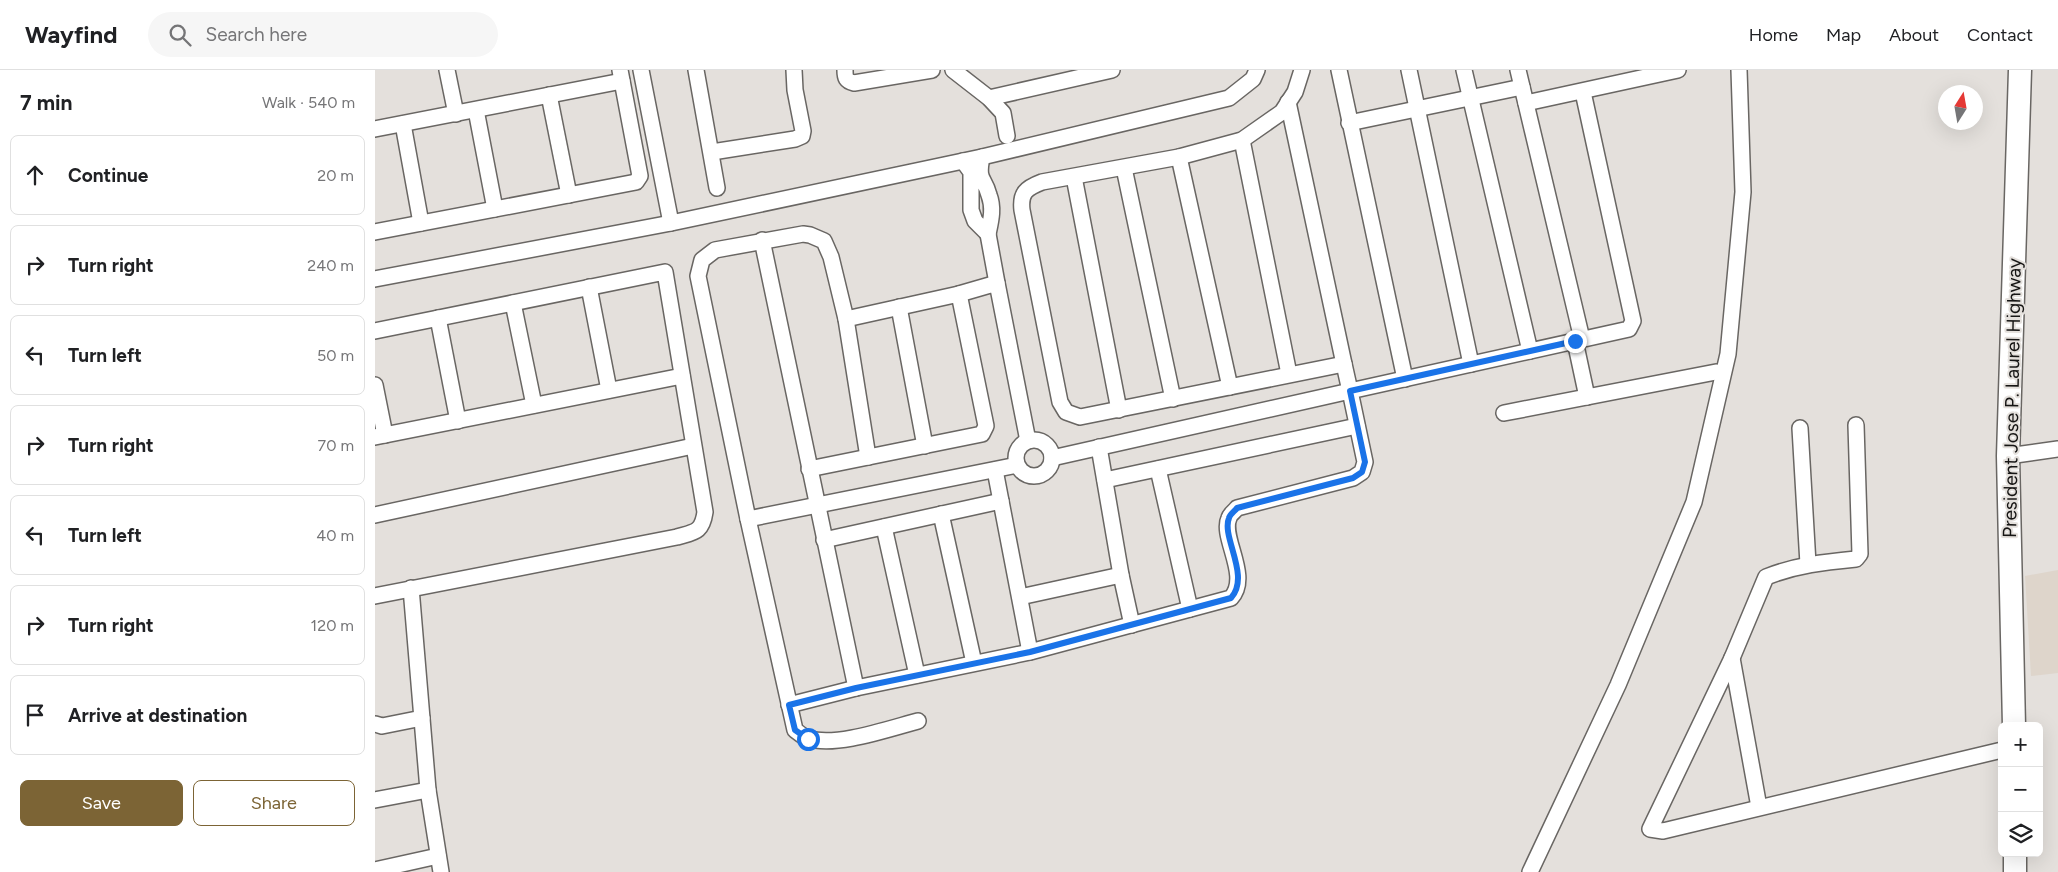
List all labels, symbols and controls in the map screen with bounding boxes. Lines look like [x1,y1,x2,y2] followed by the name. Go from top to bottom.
[148,12,498,57] search box
[25,20,118,49] text: Wayfind
[166,21,194,49] icon: search
[206,23,307,46] text: Search here
[1749,24,1798,46] text: Home
[1826,24,1861,46] text: Map
[1889,24,1939,46] text: About
[1967,24,2033,46] text: Contact
[1938,85,1983,130] north arrow
[20,90,72,115] text: 7 min
[262,93,355,112] text: Walk · 540 m
[21,161,49,189] icon: ahead
[68,164,148,187] text: Continue
[317,166,354,185] text: 20 m
[21,251,49,279] icon: right
[68,254,154,277] text: Turn right
[307,256,354,275] text: 240 m
[1998,258,2026,538] street label: President Jose P. Laurel Highway
[1564,330,1587,353] route end
[21,341,49,369] icon: left
[68,344,142,367] text: Turn left
[317,346,354,365] text: 50 m
[21,431,49,459] icon: right
[68,434,154,457] text: Turn right
[318,436,354,455] text: 70 m
[21,521,49,549] icon: left
[68,524,142,547] text: Turn left
[316,526,354,545] text: 40 m
[21,611,49,639] icon: right
[68,614,154,637] text: Turn right
[311,616,354,635] text: 120 m
[21,701,49,729] icon: arrive
[68,704,247,727] text: Arrive at destination
[1998,722,2043,857] map controls
[1998,722,2043,767] button: +
[797,728,820,751] route start
[1998,767,2043,812] button: −
[20,780,183,826] button: Save
[193,780,355,826] button: Share
[1998,812,2043,857] button: layers

